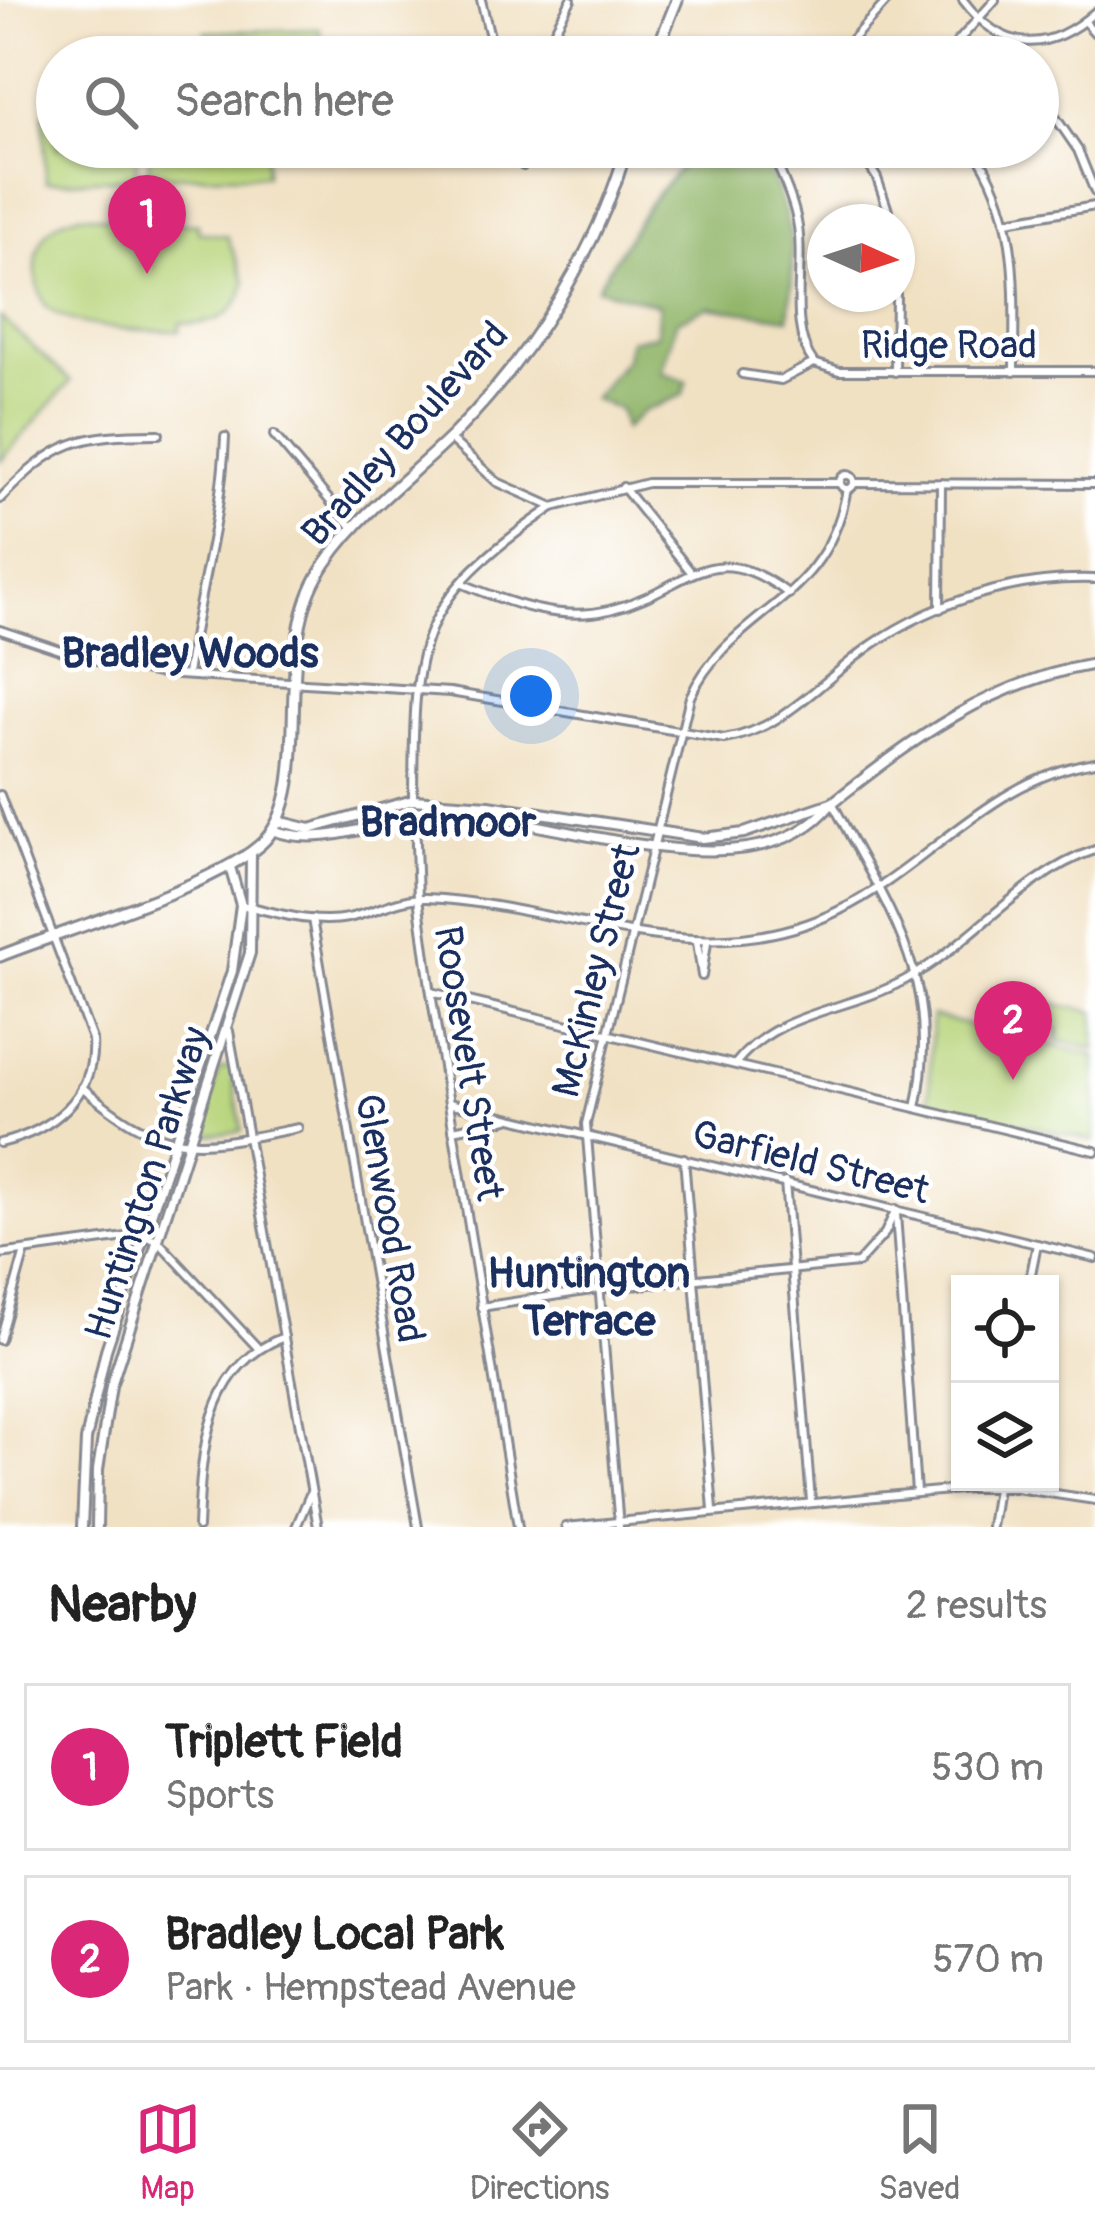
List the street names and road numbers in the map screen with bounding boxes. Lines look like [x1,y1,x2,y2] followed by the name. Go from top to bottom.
[291,311,519,557] street label: Bradley Boulevard
[861,321,1037,370] street label: Ridge Road
[541,838,652,1102] street label: McKinley Street
[423,923,514,1204] street label: Roosevelt Street
[74,1021,221,1346] street label: Huntington Parkway
[344,1090,436,1347] street label: Glenwood Road
[687,1109,935,1216] street label: Garfield Street

